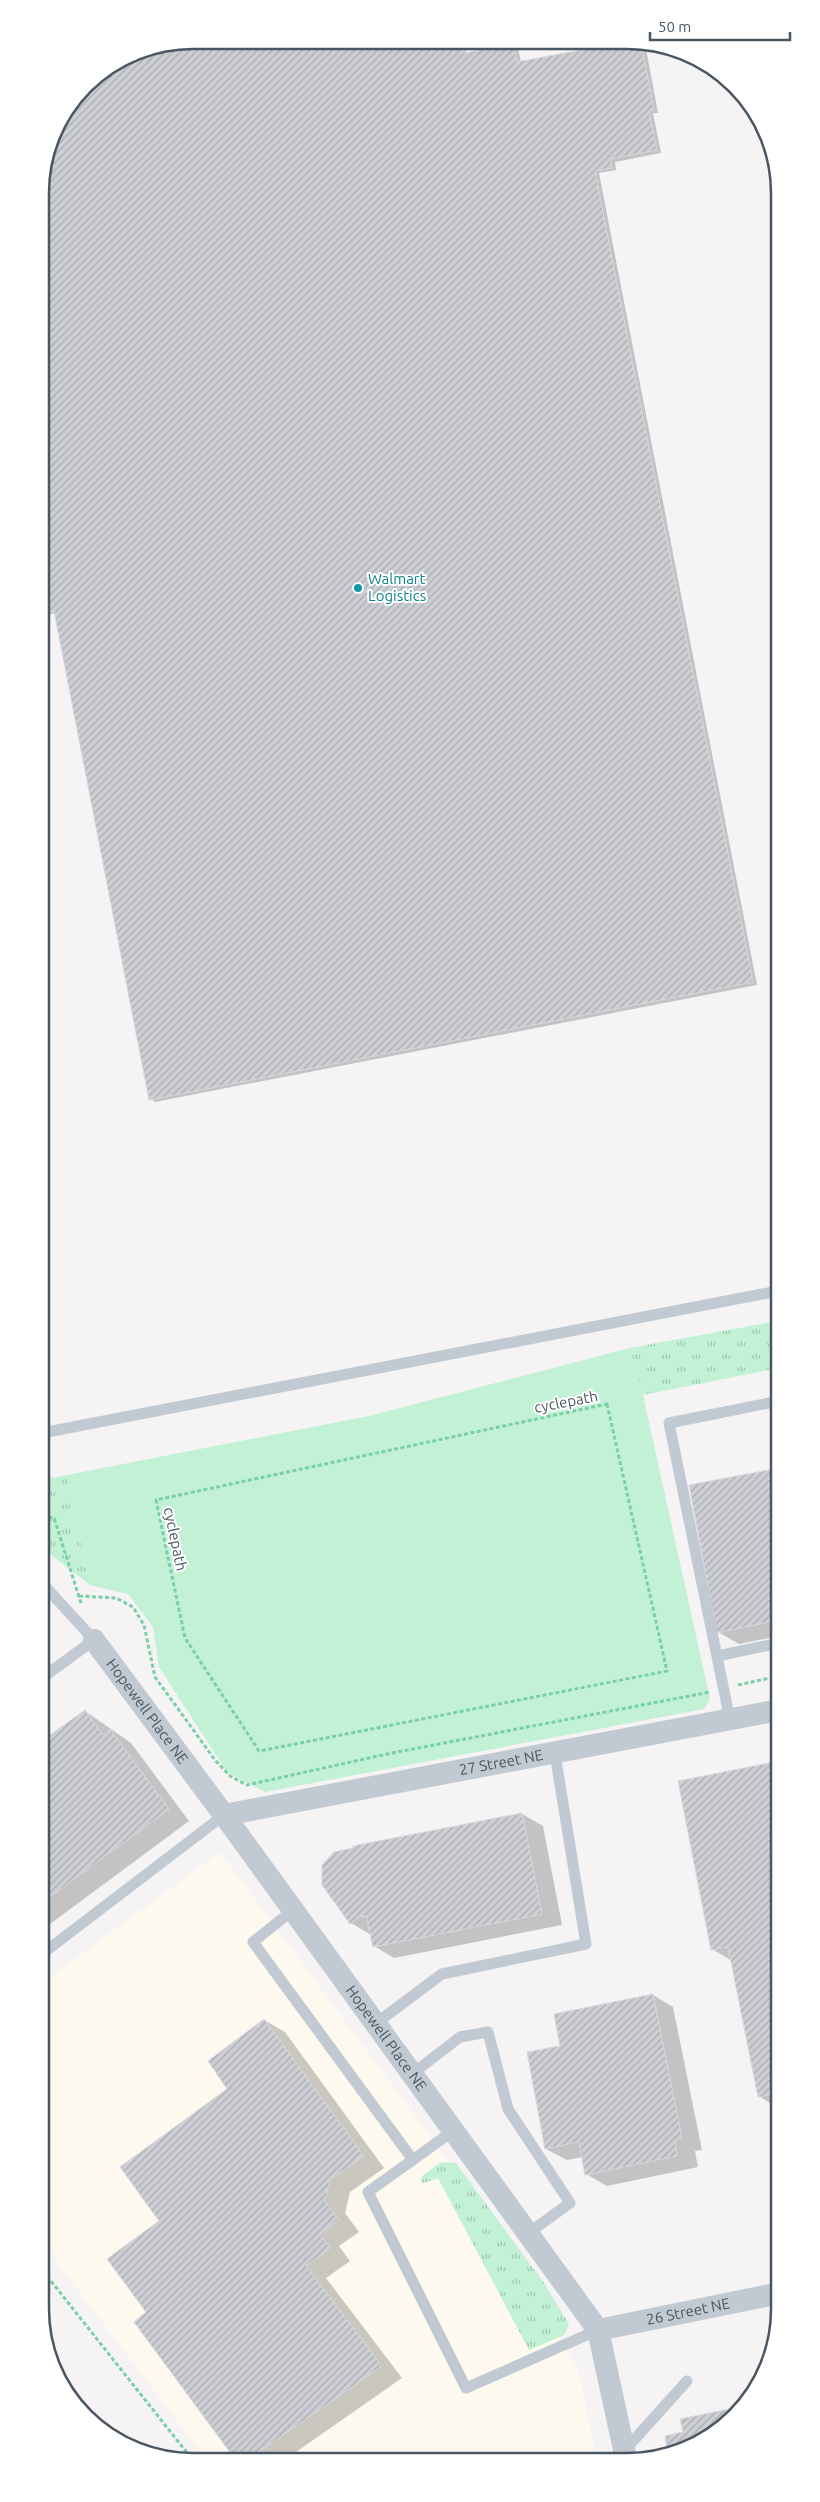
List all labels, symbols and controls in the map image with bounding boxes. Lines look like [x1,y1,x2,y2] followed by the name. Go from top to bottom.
[650,10,790,42] scale bar
[658,18,691,35] text: 50 m
[368,570,426,604] place label: Walmart Logistics
[352,582,364,594] marker: Walmart Logistics
[533,1387,599,1416] street label: cyclepath
[160,1506,191,1572] street label: cyclepath
[103,1655,192,1767] street label: Hopewell Place NE
[458,1746,544,1778] street label: 27 Street NE
[343,1982,430,2094] street label: Hopewell Place NE
[645,2294,731,2328] street label: 26 Street NE

